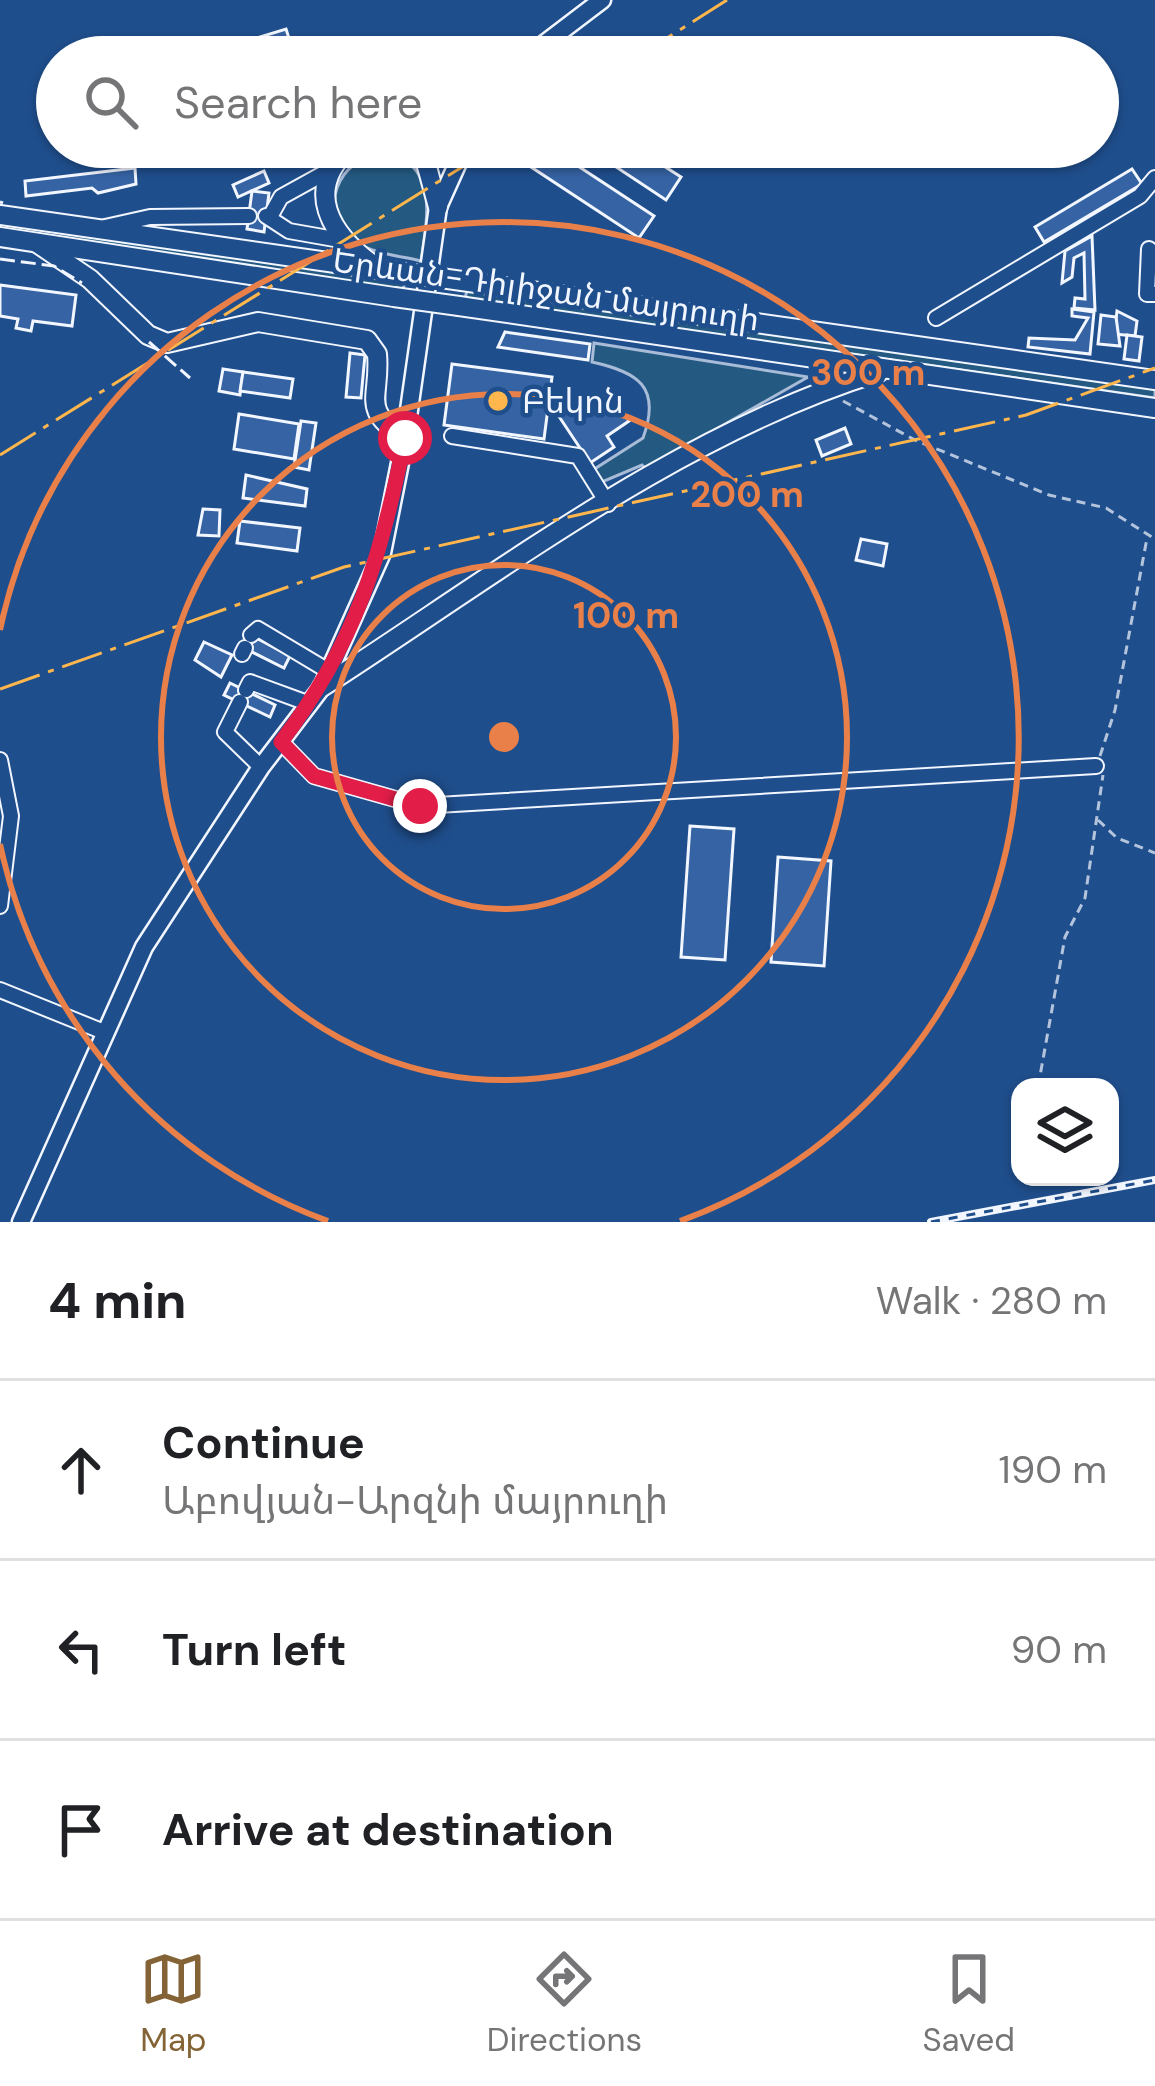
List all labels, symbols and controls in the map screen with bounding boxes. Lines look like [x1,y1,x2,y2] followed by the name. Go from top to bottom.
[36,36,1119,168] search box
[78,69,144,135] icon: search
[174,73,422,132] text: Search here
[330,238,762,341] street label: Երևան-Դիլիջան մայրուղի
[811,349,925,396] text: 300 m
[522,380,624,423] place label: Բեկոն
[485,388,511,414] marker: Բեկոն
[378,411,432,465] route start
[690,471,804,518] text: 200 m
[573,592,679,639] text: 100 m
[483,716,525,758] centre of rings
[393,779,447,833] route end
[1011,1078,1119,1186] map controls
[1011,1078,1119,1186] button: layers
[48,1267,187,1334] text: 4 min
[876,1275,1107,1326] text: Walk · 280 m
[162,1413,365,1472] text: Continue
[48,1437,114,1503] icon: ahead
[999,1444,1107,1495] text: 190 m
[162,1475,668,1526] text: Աբովյան-Արզնի մայրուղի
[48,1617,114,1683] icon: left
[162,1620,346,1679] text: Turn left
[1011,1624,1107,1675] text: 90 m
[48,1797,114,1863] icon: arrive
[162,1800,614,1859] text: Arrive at destination
[140,1946,207,2061] tab: Map
[487,1946,642,2061] tab: Directions
[922,1946,1015,2061] tab: Saved

